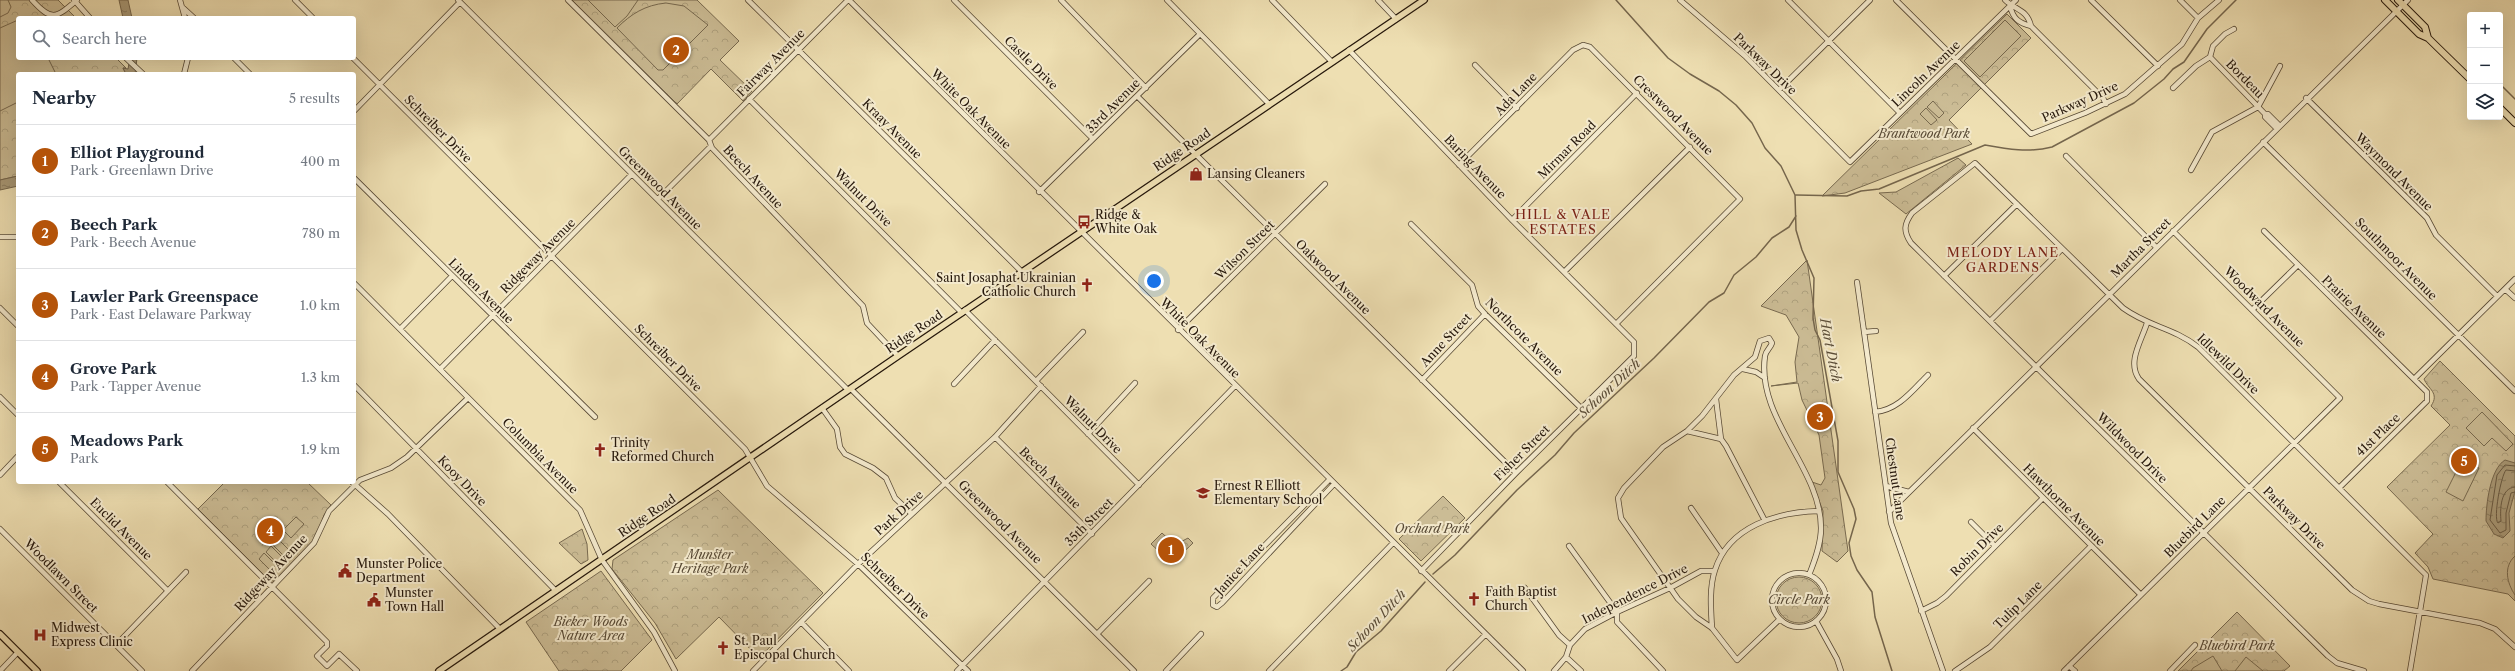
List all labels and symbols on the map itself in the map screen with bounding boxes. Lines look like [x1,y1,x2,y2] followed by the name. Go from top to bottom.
[734,25,808,100] street label: Fairway Avenue
[1731,30,1800,98] street label: Parkway Drive
[1001,33,1061,93] street label: Castle Drive
[663,35,689,65] pin: 2
[1888,37,1963,110] street label: Lincoln Avenue
[2223,56,2268,102] street label: Bordeau
[927,65,1015,152] street label: White Oak Avenue
[1491,69,1540,119] street label: Ada Lane
[1630,71,1717,158] street label: Crestwood Avenue
[1082,75,1143,136] street label: 33rd Avenue
[2039,78,2121,125] street label: Parkway Drive
[401,92,475,166] street label: Schreiber Drive
[859,96,926,162] street label: Kraay Avenue
[1534,117,1599,182] street label: Mirmar Road
[1150,125,1214,174] street label: Ridge Road
[1877,126,1971,141] park label: Brantwood Park
[2352,129,2436,214] street label: Waymond Avenue
[1441,132,1510,202] street label: Baring Avenue
[720,142,787,212] street label: Beech Avenue
[615,143,706,233] street label: Greenwood Avenue
[831,165,896,230] street label: Walnut Drive
[1188,166,1204,182] shop icon: Lansing Cleaners
[1207,166,1305,181] place label: Lansing Cleaners
[1515,206,1611,237] district label: HILL & VALE ESTATES
[1094,207,1158,236] place label: Ridge & White Oak
[1076,214,1092,230] bus stop icon: Ridge & White Oak
[2108,214,2174,281] street label: Martha Street
[497,215,578,296] street label: Ridgeway Avenue
[2352,215,2441,303] street label: Southmoor Avenue
[1211,216,1278,283] street label: Wilson Street
[1293,236,1374,317] street label: Oakwood Avenue
[1947,244,2059,275] district label: MELODY LANE GARDENS
[446,255,517,327] street label: Linden Avenue
[2220,263,2308,350] street label: Woodward Avenue
[936,270,1076,299] place label: Saint Josaphat Ukrainian Catholic Church
[1144,271,1164,291] your location
[2319,272,2390,341] street label: Prairie Avenue
[1079,277,1095,293] church icon: Saint Josaphat Ukrainian Catholic Church
[1156,294,1244,381] street label: White Oak Avenue
[1482,295,1567,379] street label: Northcote Avenue
[882,307,946,356] street label: Ridge Road
[1416,309,1475,370] street label: Anne Street
[1817,316,1845,383] water label: Hart Dtich
[631,321,705,395] street label: Schreiber Drive
[2194,330,2263,397] street label: Idlewild Drive
[1574,355,1643,421] water label: Schoon Ditch
[1061,392,1126,457] street label: Walnut Drive
[1807,402,1833,432] pin: 3
[2093,409,2171,486] street label: Wildwood Drive
[2353,410,2403,459] street label: 41st Place
[499,415,582,497] street label: Columbia Avenue
[1491,421,1553,484] street label: Fisher Street
[611,435,715,464] place label: Trinity Reformed Church
[1882,436,1909,522] street label: Chestnut Lane
[592,442,608,458] church icon: Trinity Reformed Church
[1016,444,1084,512] street label: Beech Avenue
[2451,446,2477,476] pin: 5
[435,452,490,509] street label: Kooy Drive
[2020,460,2109,549] street label: Hawthorne Avenue
[955,477,1046,567] street label: Greenwood Avenue
[1214,478,1323,507] place label: Ernest R Elliott Elementary School
[2260,483,2329,552] street label: Parkway Drive
[1195,485,1211,501] school or university icon: Ernest R Elliott Elementary School
[871,487,926,538] street label: Park Drive
[615,491,679,540] street label: Ridge Road
[2161,493,2229,560] street label: Bluebird Lane
[87,494,156,563] street label: Euclid Avenue
[1061,494,1116,549] street label: 35th Street
[257,516,283,546] pin: 4
[1947,520,2006,579] street label: Robin Drive
[1394,521,1470,536] park label: Orchard Park
[231,531,310,614] street label: Ridgeway Avenue
[21,535,102,616] street label: Woodlawn Street
[1158,535,1184,565] pin: 1
[1210,539,1268,599] street label: Janice Lane
[671,547,749,576] park label: Munster Heritage Park
[858,549,933,622] street label: Schreiber Drive
[356,556,442,585] place label: Munster Police Department
[1579,560,1690,627] street label: Independence Drive
[337,563,353,579] public building icon: Munster Police Department
[1990,577,2045,632] street label: Tulip Lane
[1485,584,1557,613] place label: Faith Baptist Church
[385,585,445,614] place label: Munster Town Hall
[1343,586,1409,655] water label: Schoon Ditch
[1466,591,1482,607] church icon: Faith Baptist Church
[366,592,382,608] public building icon: Munster Town Hall
[1768,592,1831,607] park label: Circle Park
[553,614,629,643] park label: Bieker Woods Nature Area
[51,620,133,649] place label: Midwest Express Clinic
[32,627,48,643] hospital icon: Midwest Express Clinic
[734,633,836,662] place label: St. Paul Episcopal Church
[2198,638,2275,653] park label: Bluebird Park
[715,640,731,656] church icon: St. Paul Episcopal Church

